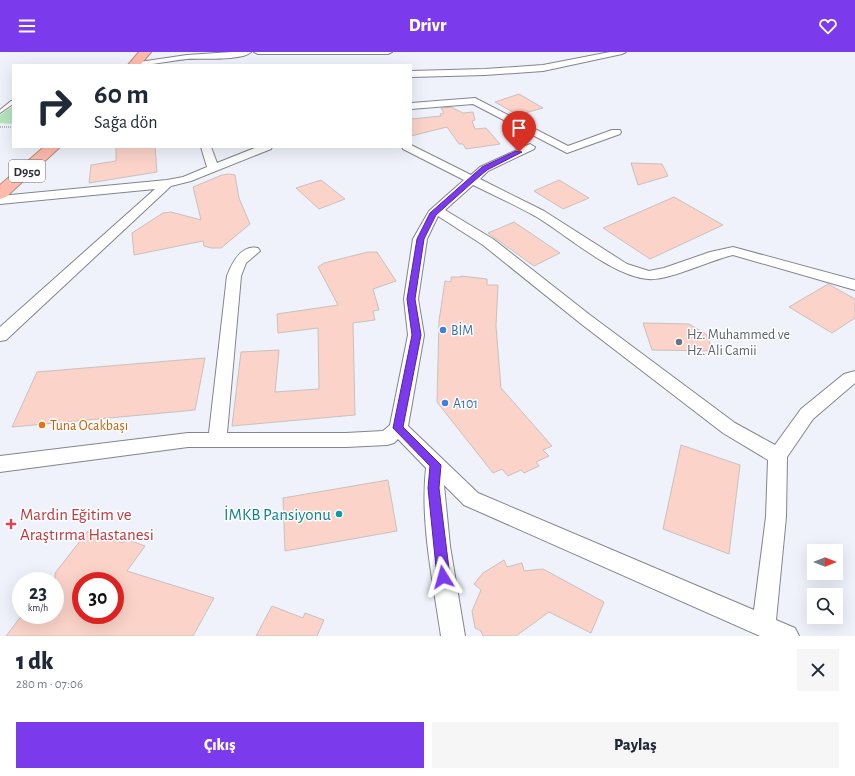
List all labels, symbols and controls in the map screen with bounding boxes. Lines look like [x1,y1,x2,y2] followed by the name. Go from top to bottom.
[16,15,38,37] icon: menu
[817,15,839,37] icon: heart
[409,17,446,35] text: Drivr
[28,80,80,132] icon: right
[94,81,149,109] text: 60 m
[502,111,536,152] pin
[94,114,158,132] text: Sağa dön
[508,117,530,139] icon: arrive
[9,160,45,182] road number: D950
[451,321,473,338] place label: BİM
[438,325,448,335] marker: BİM
[687,328,790,358] place label: Hz. Muhammed ve Hz. Ali Camii
[674,337,684,347] marker: Hz. Muhammed ve Hz. Ali Camii
[453,397,478,411] place label: A101
[440,398,450,408] marker: A101
[50,419,128,433] place label: Tuna Ocakbaşı
[37,420,47,430] marker: Tuna Ocakbaşı
[224,505,331,524] place label: İMKB Pansiyonu
[20,506,154,543] place label: Mardin Eğitim ve Araştırma Hastanesi
[334,509,344,519] marker: İMKB Pansiyonu
[5,518,17,530] marker: Mardin Eğitim ve Araştırma Hastanesi
[807,544,843,580] north arrow
[807,544,843,624] map controls
[422,556,464,598] position arrow
[72,572,124,624] speed limit sign: 30
[29,583,47,603] text: 23
[807,588,843,624] button: search
[28,603,48,613] text: km/h
[797,649,839,691] button: close
[16,650,53,674] text: 1 dk
[16,678,83,691] text: 280 m · 07:06
[16,722,424,768] button: Çıkış
[432,722,839,768] button: Paylaş

